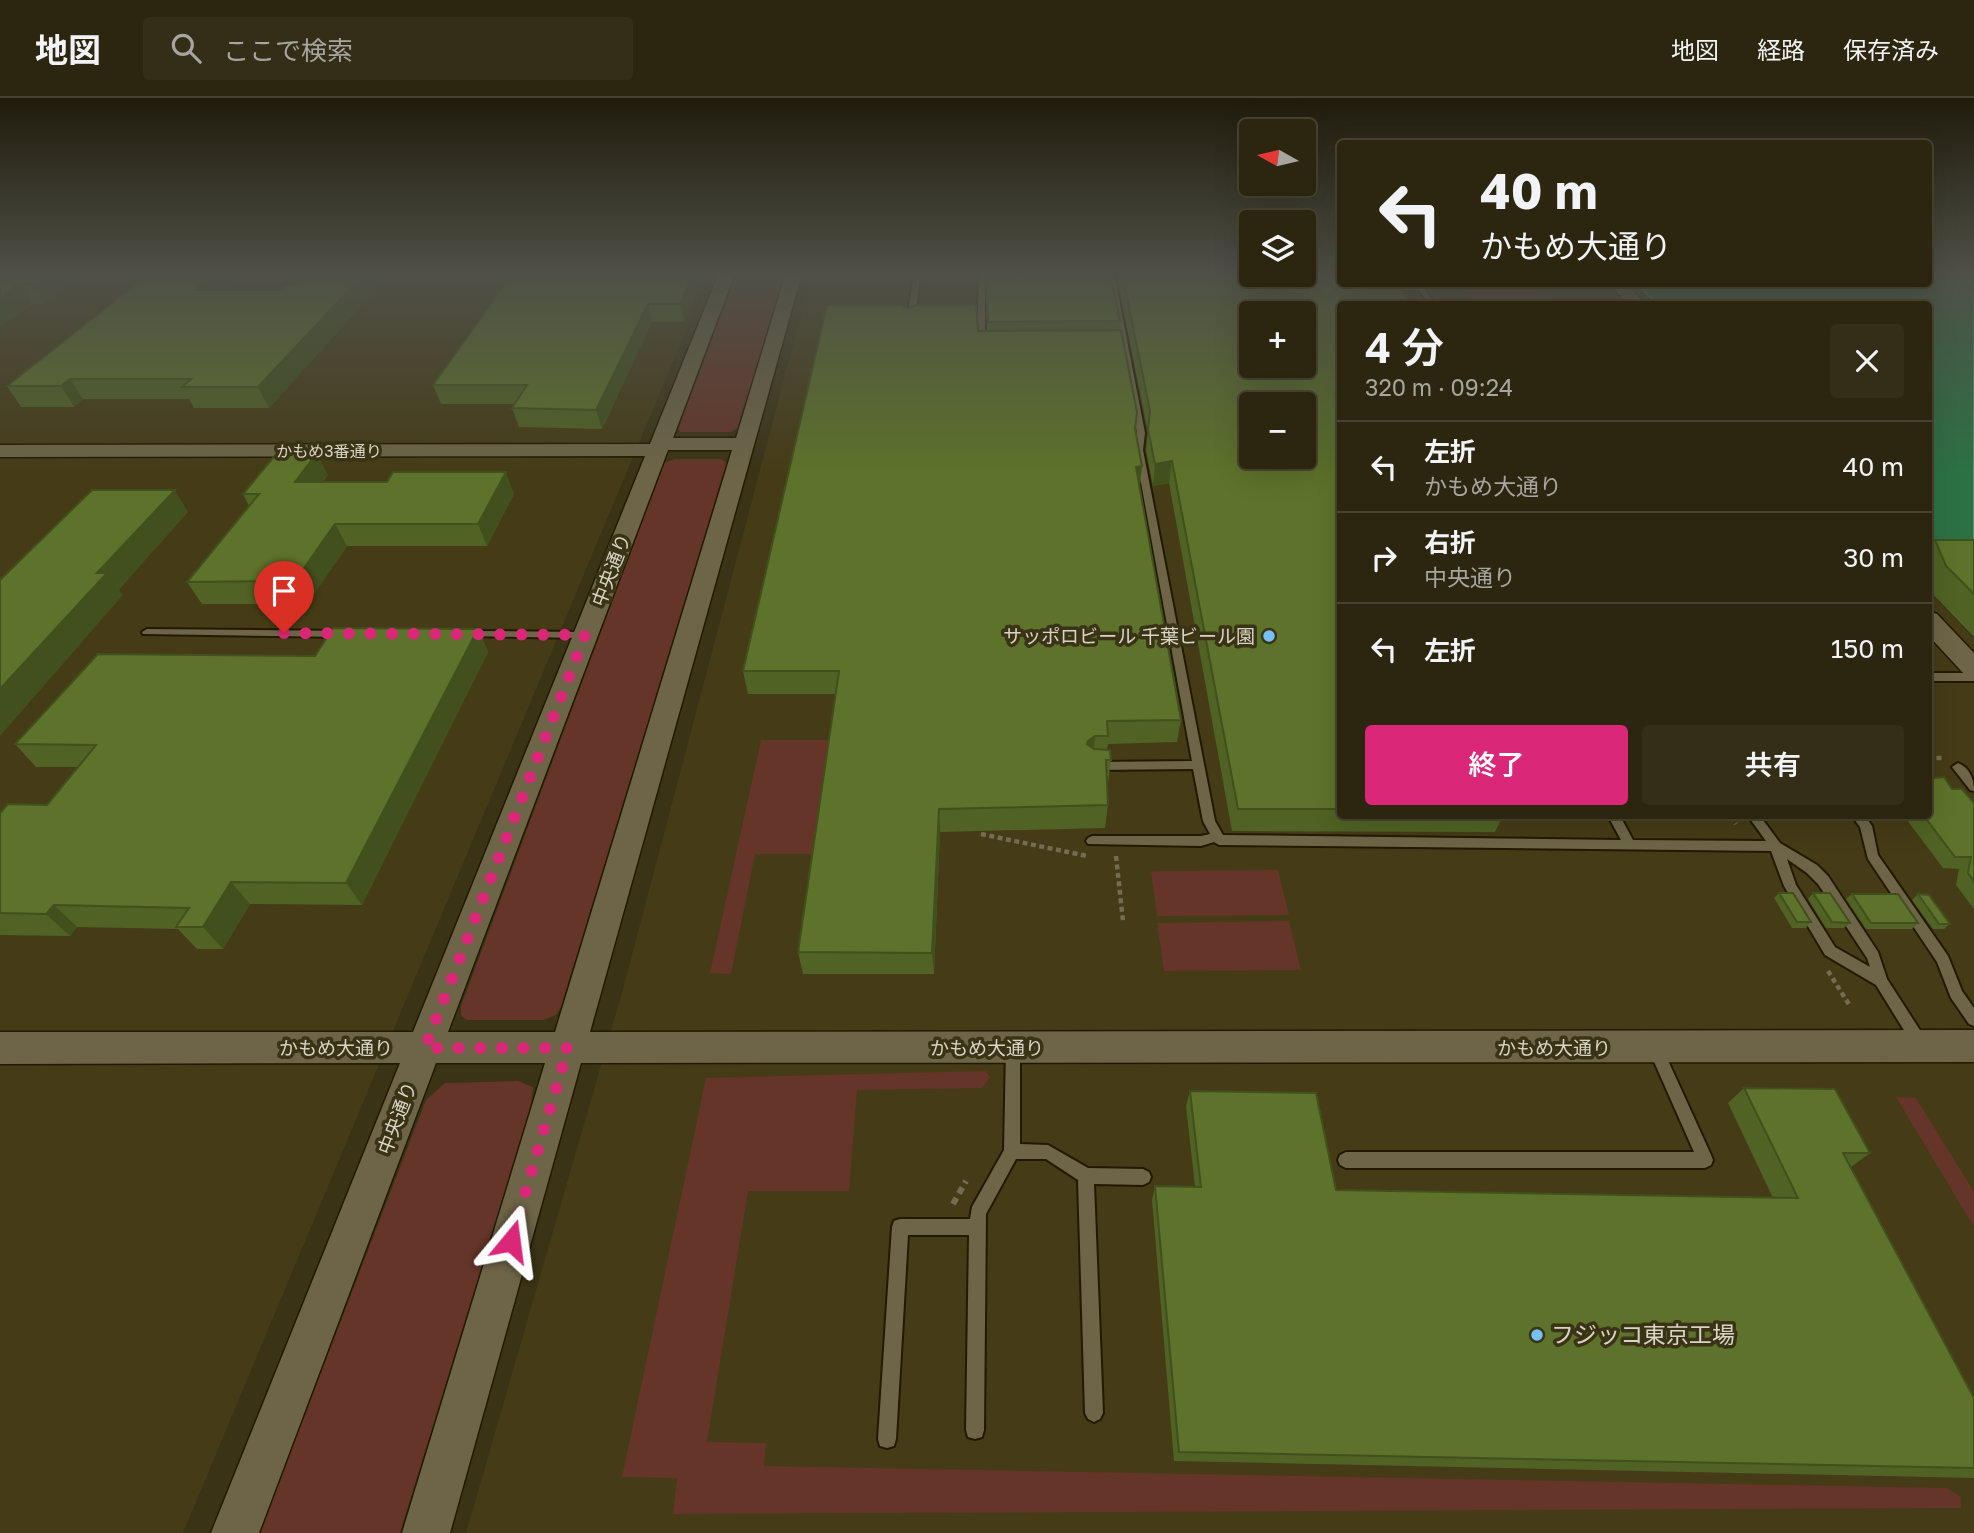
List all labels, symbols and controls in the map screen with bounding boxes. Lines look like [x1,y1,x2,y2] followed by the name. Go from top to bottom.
[143,17,633,80] search box
[167,29,205,67] icon: search
[35,30,101,69] text: 地図
[223,35,353,66] text: ここで検索
[1671,35,1719,64] text: 地図
[1757,35,1805,64] text: 経路
[1843,35,1939,64] text: 保存済み
[1239,119,1316,196] north arrow
[1239,119,1316,469] map controls
[1480,161,1598,220] text: 40 m
[1365,168,1456,259] icon: left
[1239,210,1316,287] button: layers
[1480,227,1672,265] text: かもめ大通り
[1239,301,1316,378] button: +
[1365,322,1444,372] text: 4 分
[1830,324,1904,398] button: close
[1365,373,1513,401] text: 320 m · 09:24
[1239,392,1316,469] button: −
[1424,436,1476,467] text: 左折
[276,441,382,461] street label: かもめ3番通り
[1365,448,1403,486] icon: left
[1843,451,1904,482] text: 40 m
[1424,472,1562,500] text: かもめ大通り
[1424,527,1476,558] text: 右折
[586,530,635,609] street label: 中央通り
[1365,539,1403,577] icon: right
[1843,542,1904,573] text: 30 m
[254,561,314,633] pin
[1424,563,1516,591] text: 中央通り
[265,572,303,610] icon: arrive
[1003,624,1255,647] place label: サッポロビール 千葉ビール園
[1261,628,1277,644] marker: サッポロビール 千葉ビール園
[1365,630,1403,668] icon: left
[1831,633,1904,664] text: 150 m
[1424,635,1476,666] text: 左折
[1365,725,1628,805] button: 終了
[1642,725,1904,805] button: 共有
[279,1036,393,1059] street label: かもめ大通り
[930,1036,1044,1059] street label: かもめ大通り
[1497,1036,1611,1059] street label: かもめ大通り
[372,1078,421,1157] street label: 中央通り
[474,1204,548,1278] position arrow
[1551,1320,1735,1348] place label: フジッコ東京工場
[1529,1327,1545,1343] marker: フジッコ東京工場

